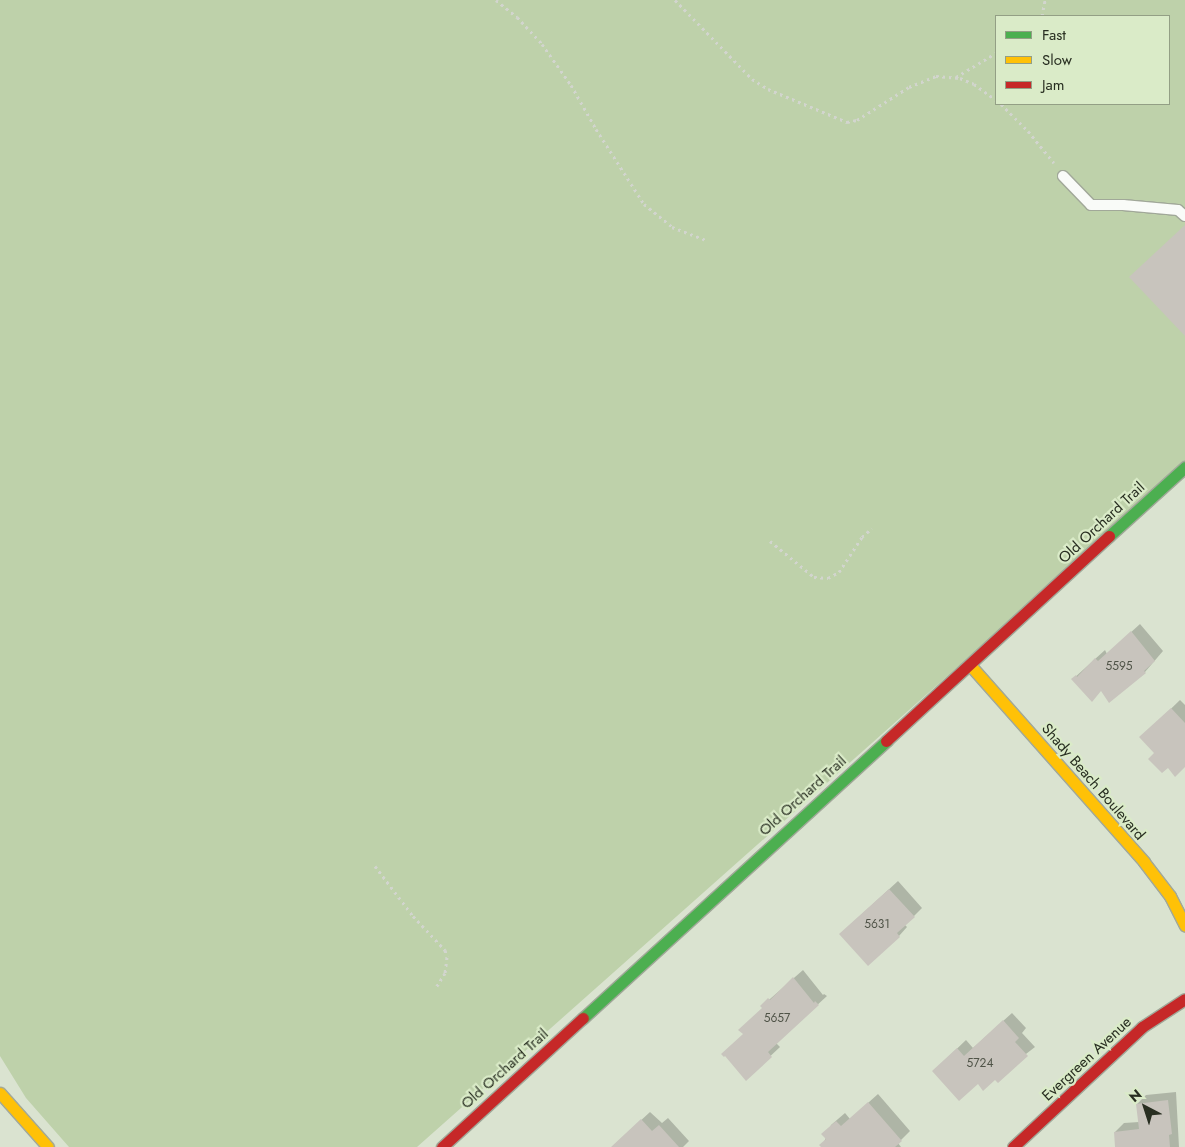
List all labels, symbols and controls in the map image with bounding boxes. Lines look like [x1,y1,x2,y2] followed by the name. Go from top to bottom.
[995,15,1170,105] legend
[1042,24,1066,46] text: Fast
[1042,49,1072,71] text: Slow
[1042,74,1065,96] text: Jam
[1055,479,1149,567] street label: Old Orchard Trail
[1105,660,1133,674] house number: 5595
[1037,720,1149,844] street label: Shady Beach Boulevard
[756,752,850,840] street label: Old Orchard Trail
[864,918,890,932] house number: 5631
[764,1012,790,1026] house number: 5657
[1039,1013,1135,1105] street label: Evergreen Avenue
[458,1025,552,1113] street label: Old Orchard Trail
[967,1057,993,1071] house number: 5724
[1120,1082,1170,1132] north arrow
[1125,1084,1146,1107] text: N

